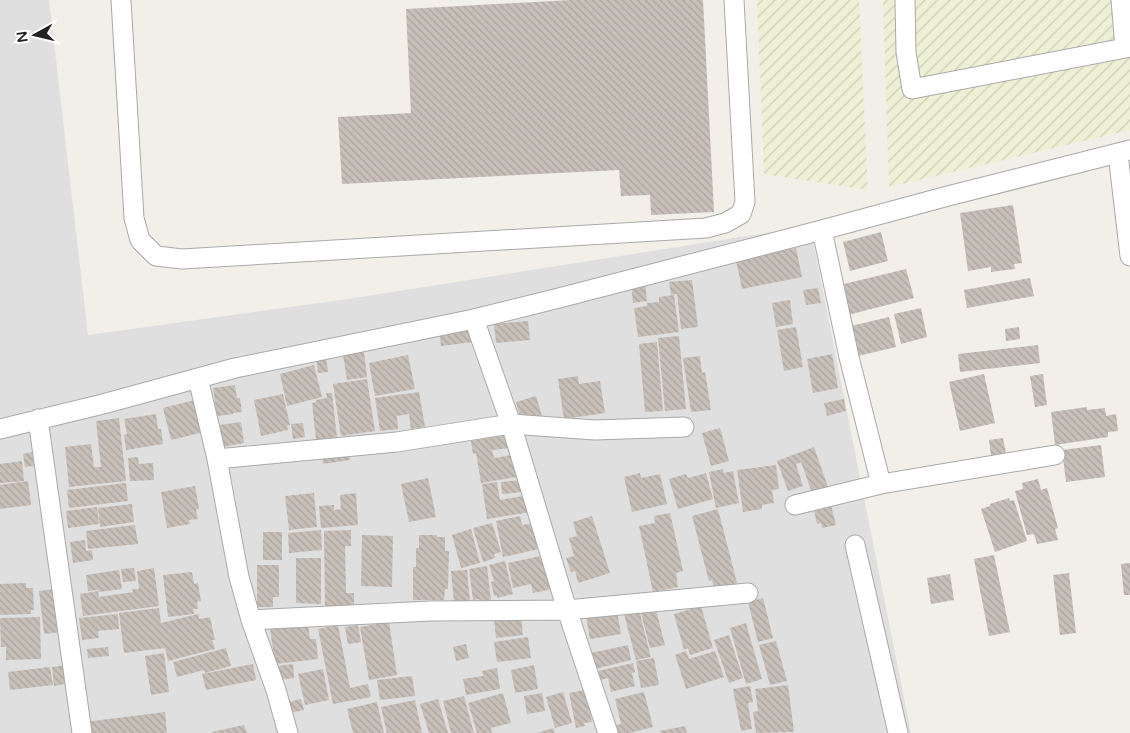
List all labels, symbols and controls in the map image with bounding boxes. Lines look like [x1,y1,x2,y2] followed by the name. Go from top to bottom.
[10,10,60,60] north arrow
[13,30,32,43] text: N

